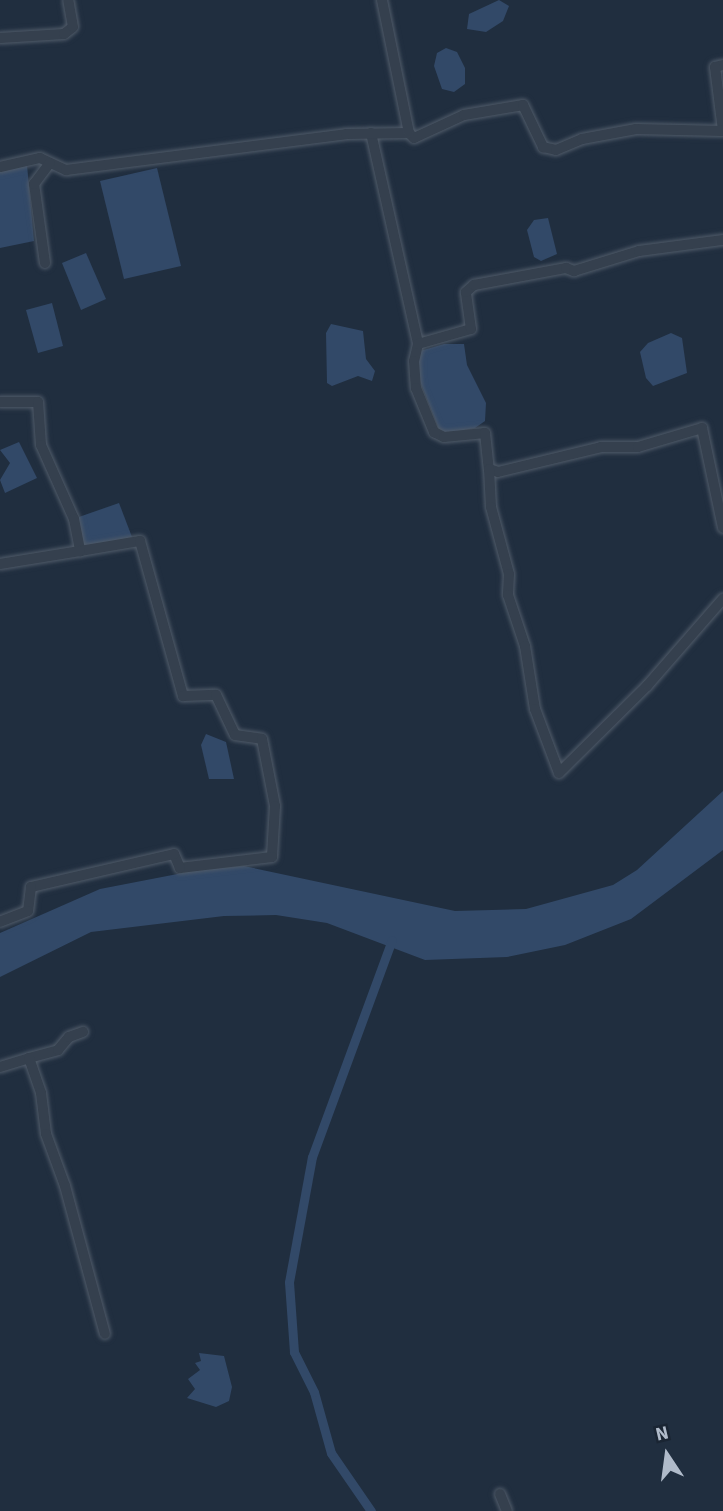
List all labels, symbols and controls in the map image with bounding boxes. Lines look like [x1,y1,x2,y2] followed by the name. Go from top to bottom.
[653,1419,671,1449] text: N
[632,1420,702,1490] north arrow

